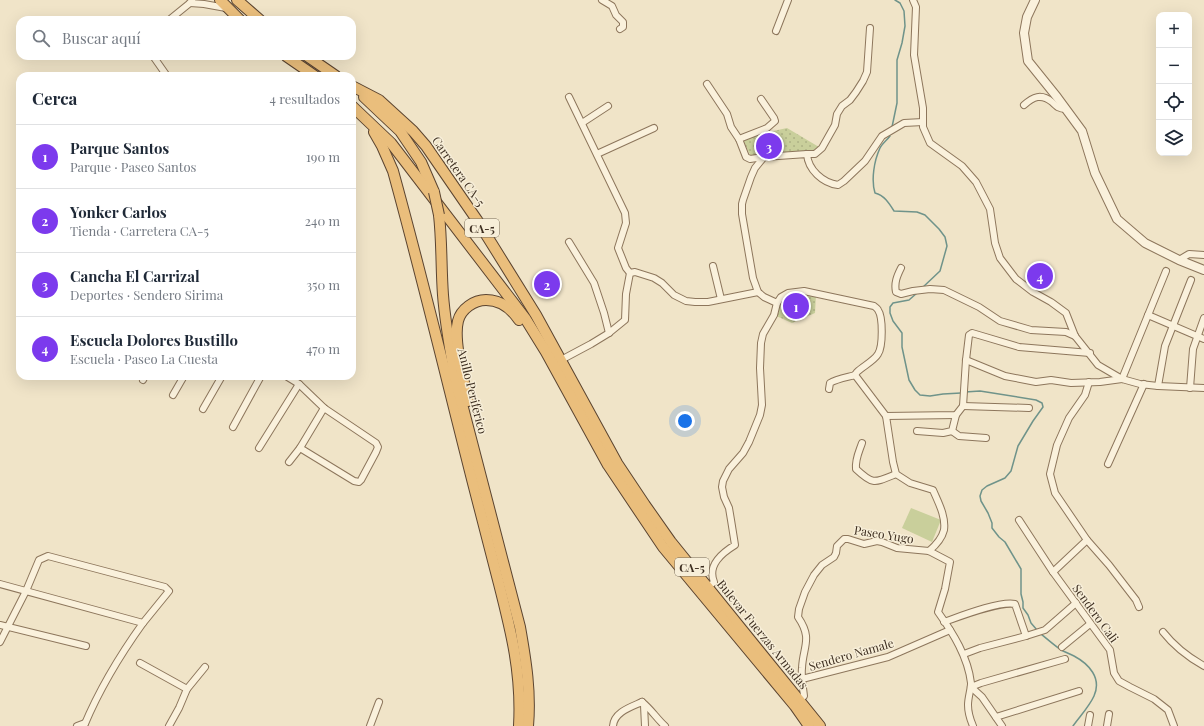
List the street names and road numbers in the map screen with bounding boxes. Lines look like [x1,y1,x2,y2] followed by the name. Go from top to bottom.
[429,133,489,209] street label: Carretera CA-5
[465,219,499,237] road number: CA-5
[454,346,491,436] street label: Anillo Periférico
[853,521,915,547] street label: Paseo Yugo
[675,558,709,576] road number: CA-5
[714,576,812,692] street label: Bulevar Fuerzas Armadas
[1069,581,1123,646] street label: Sendero Cali
[807,634,895,674] street label: Sendero Namale

